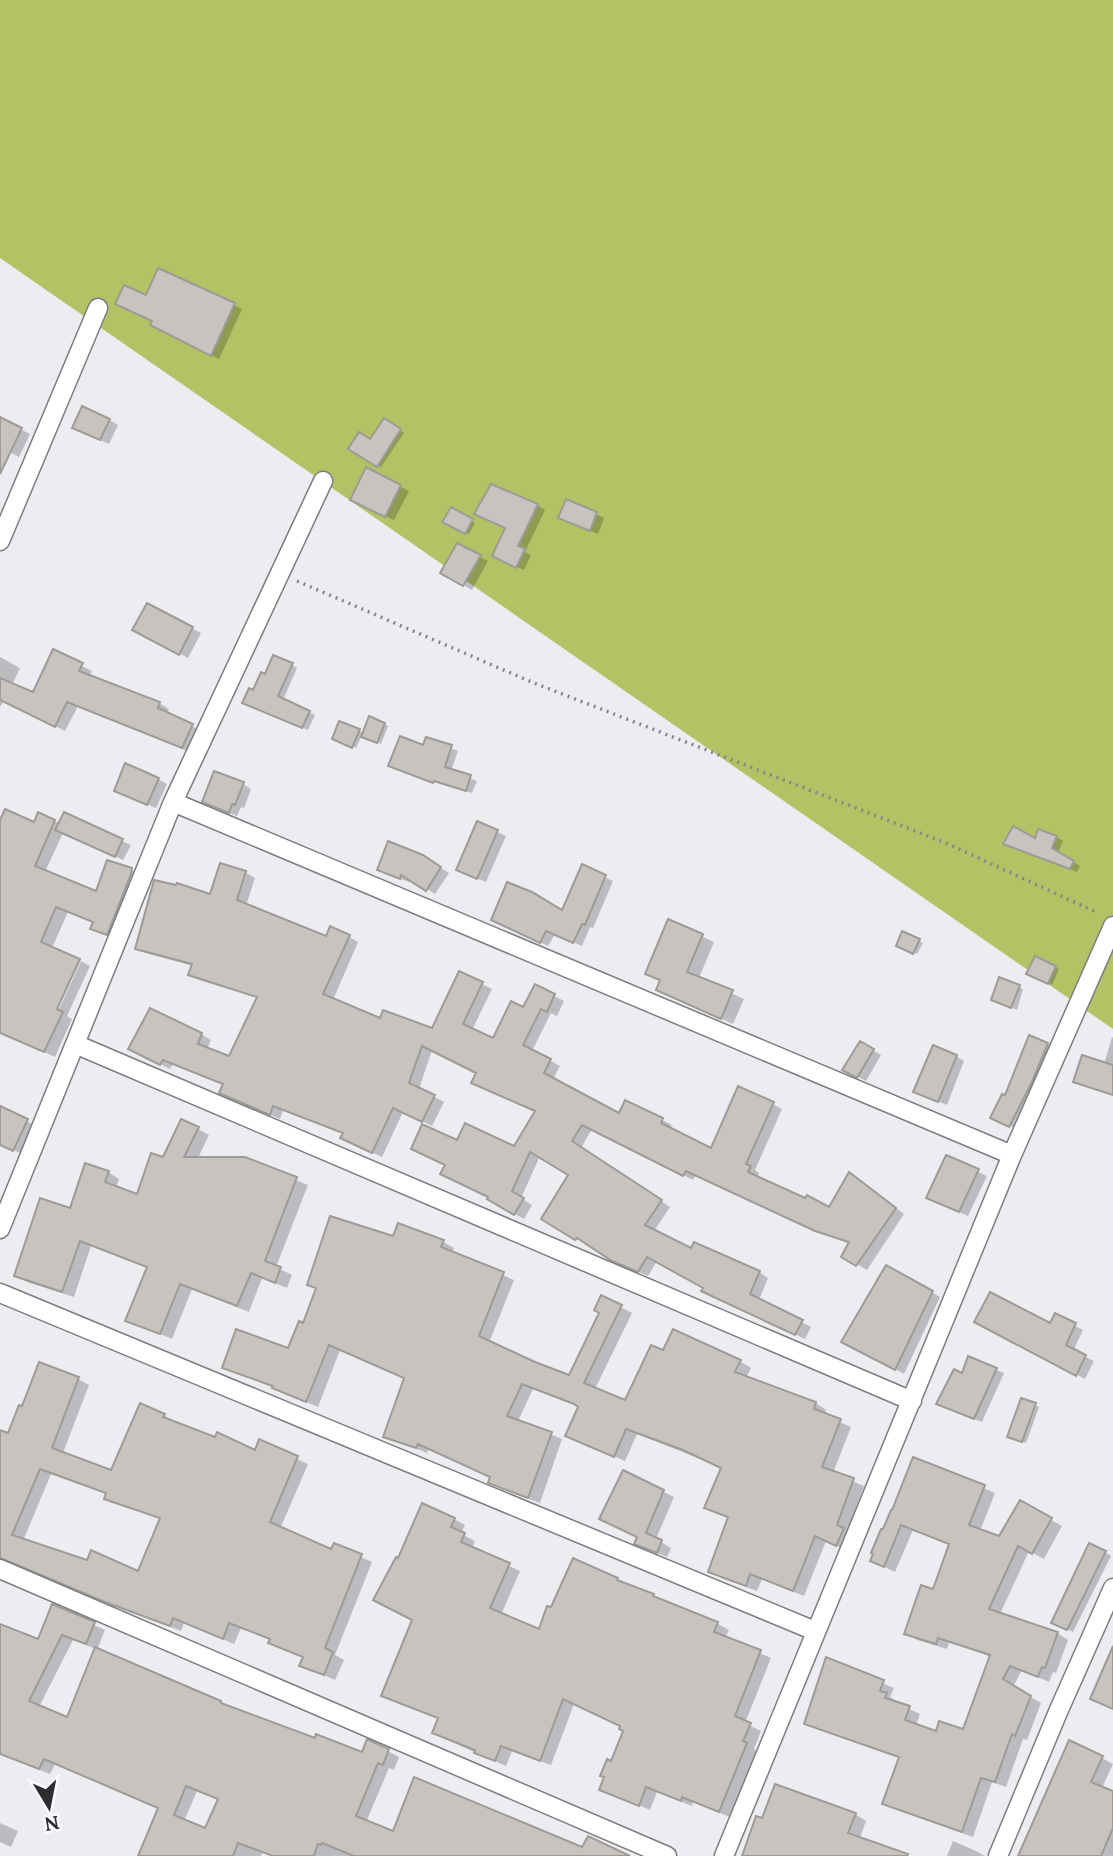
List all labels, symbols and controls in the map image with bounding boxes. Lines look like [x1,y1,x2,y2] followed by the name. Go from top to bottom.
[14,1772,84,1842] north arrow
[42,1811,61,1837] text: N

